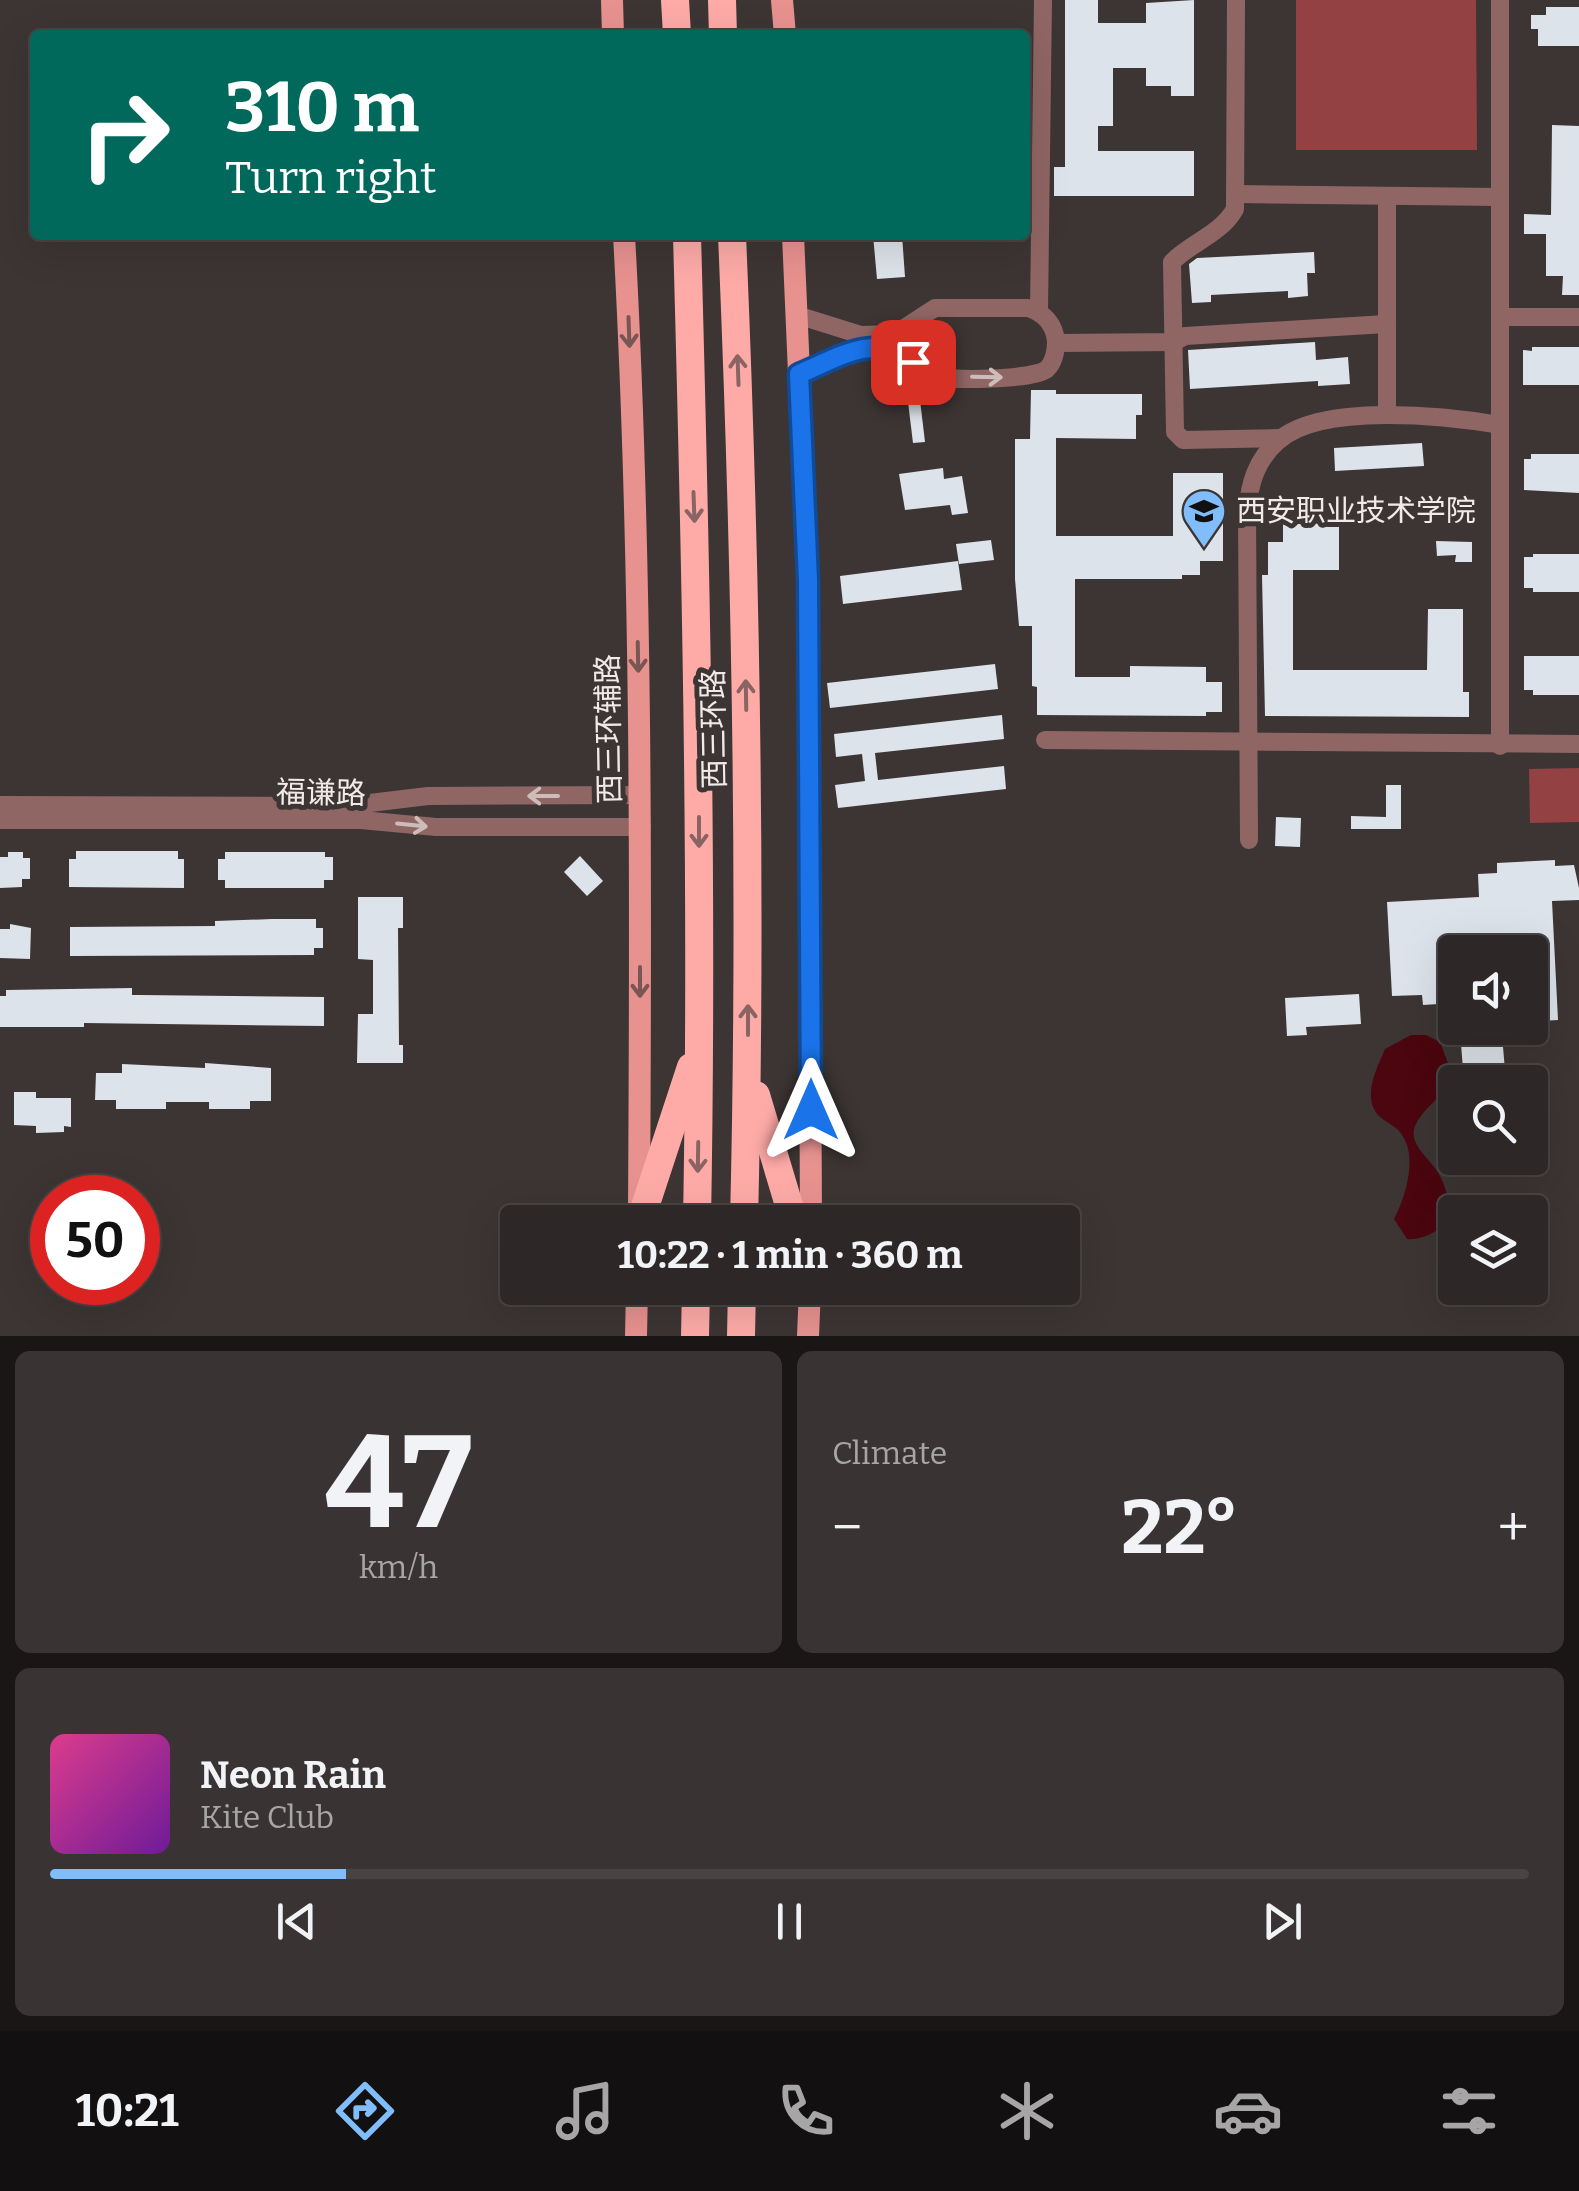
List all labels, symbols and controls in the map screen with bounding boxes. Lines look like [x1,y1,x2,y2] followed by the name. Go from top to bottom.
[225,66,419,150] text: 310 m
[60,70,190,200] icon: right
[225,151,437,205] text: Turn right
[620,316,639,348] one-way arrow
[871,320,956,405] pin
[886,335,941,390] icon: arrive
[728,355,747,387] one-way arrow
[971,367,1003,386] one-way arrow
[1181,488,1227,549] school or university icon: 西安职业技术学院
[685,491,704,523] one-way arrow
[1236,493,1476,529] place label: 西安职业技术学院
[628,640,648,673] one-way arrow
[590,654,628,804] street label: 西三环辅路
[695,669,733,789] street label: 西三环路
[736,680,756,712] one-way arrow
[276,774,366,812] street label: 福谦路
[527,786,560,806] one-way arrow
[396,816,428,835] one-way arrow
[690,816,709,848] one-way arrow
[1438,935,1548,1305] map controls
[1438,935,1548,1045] button: sound
[630,966,650,998] one-way arrow
[738,1005,758,1038] one-way arrow
[759,1058,863,1162] position arrow
[1438,1065,1548,1175] button: search
[688,1140,708,1173] one-way arrow
[30,1175,160,1305] speed limit sign: 50
[1438,1195,1548,1305] button: layers
[618,1232,962,1278] text: 10:22 · 1 min · 360 m
[325,1405,472,1561] text: 47
[832,1434,947,1472] text: Climate
[1121,1483,1239,1573] text: 22°
[832,1495,862,1561] text: −
[1498,1495,1529,1561] text: +
[359,1548,438,1586] text: km/h
[200,1752,386,1798] text: Neon Rain
[200,1798,334,1836] text: Kite Club
[269,1894,324,1949] icon: previous
[762,1894,817,1949] icon: pause
[1255,1894,1310,1949] icon: next
[330,2076,400,2146] icon: directions
[550,2076,620,2146] icon: music
[771,2076,841,2146] icon: phone
[992,2076,1062,2146] icon: climate
[1213,2076,1283,2146] icon: car
[1434,2076,1504,2146] icon: filters
[75,2084,179,2138] text: 10:21

